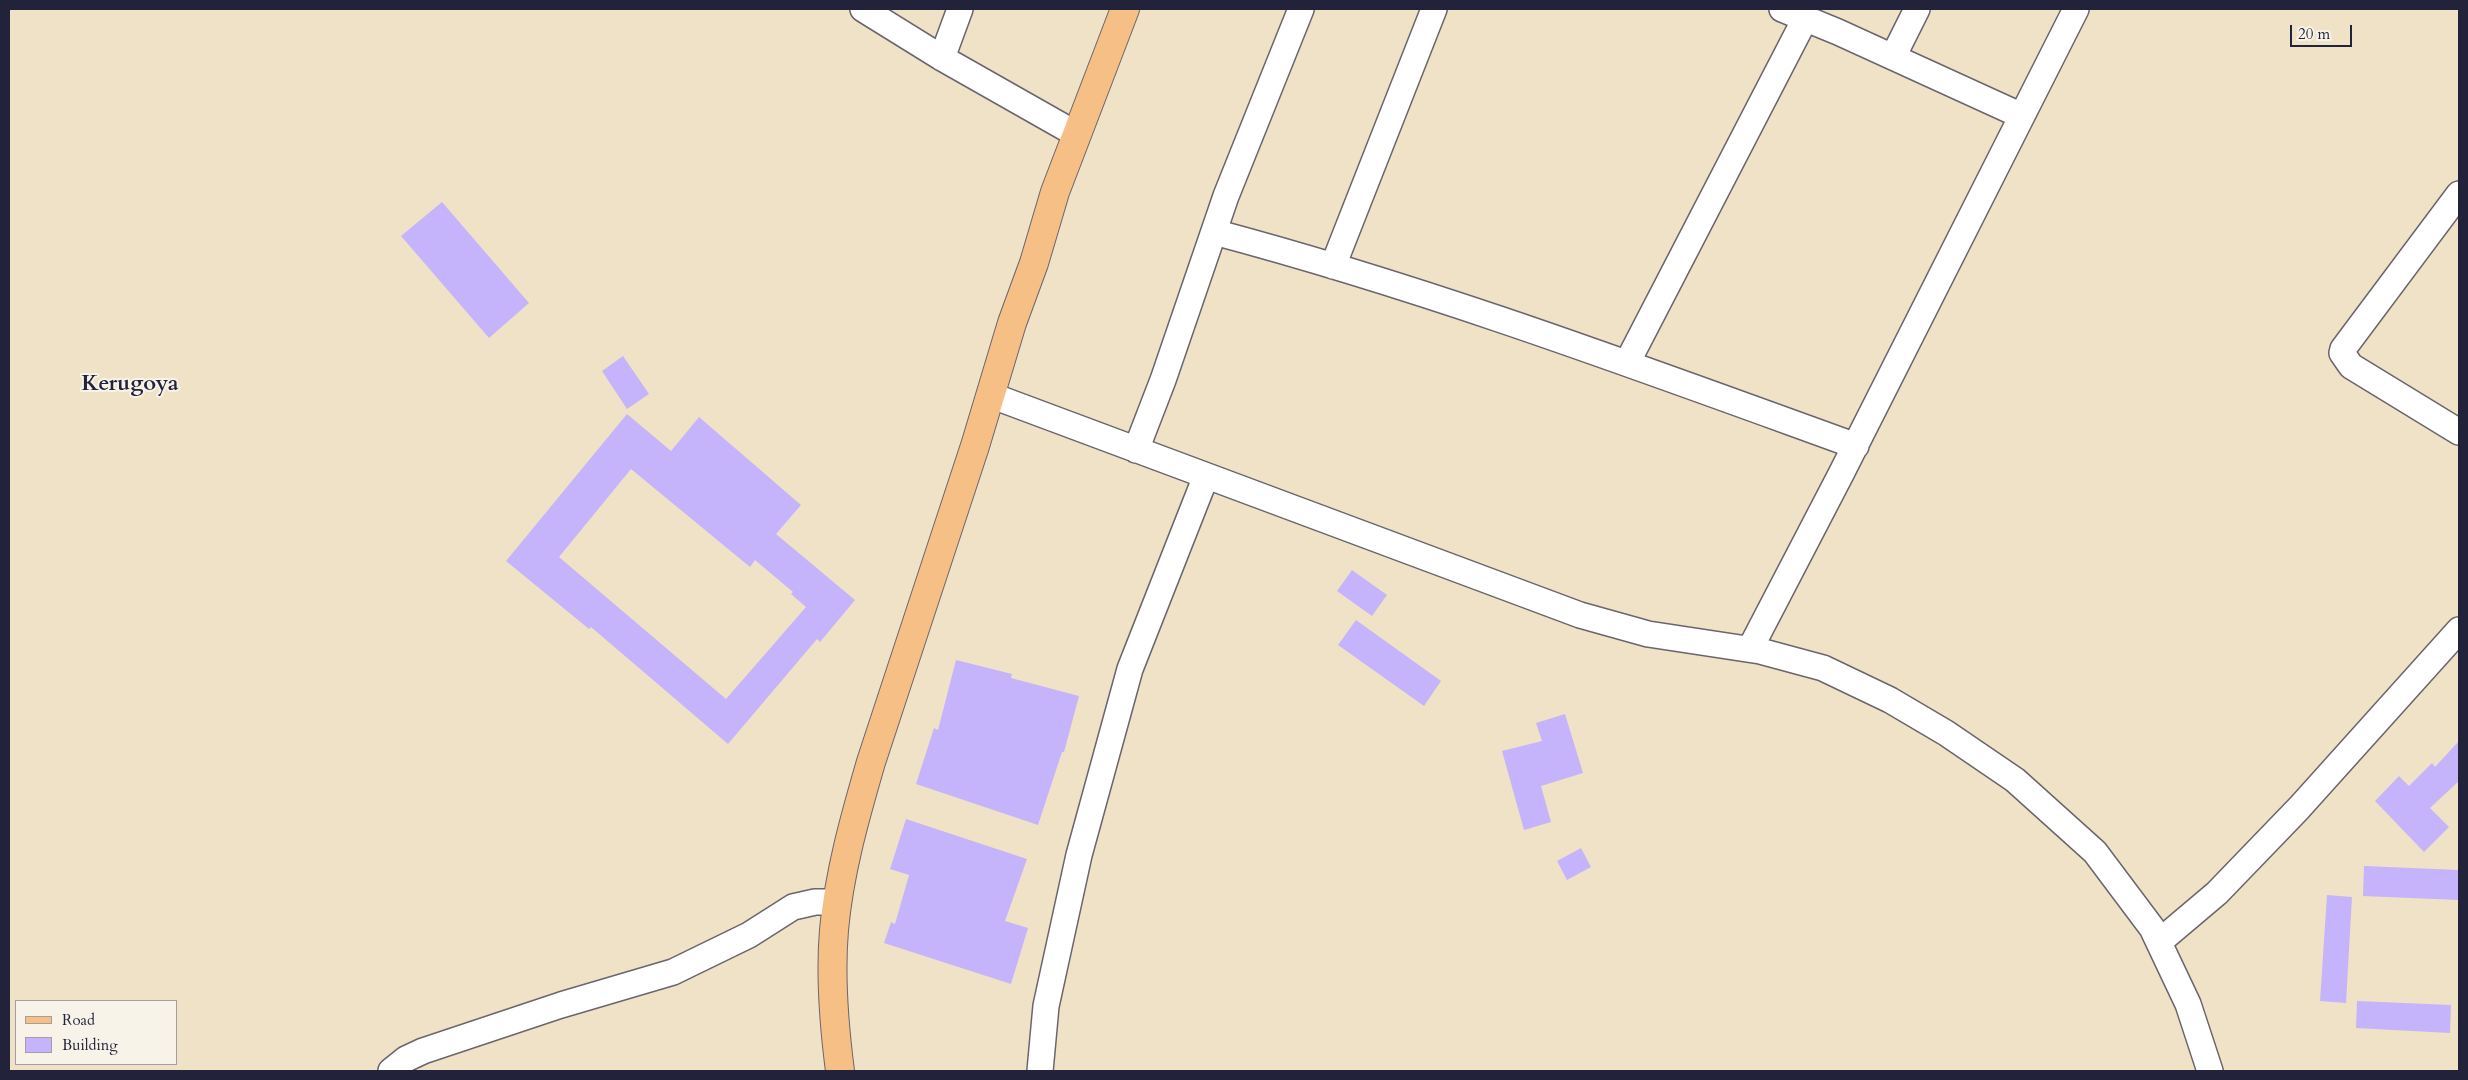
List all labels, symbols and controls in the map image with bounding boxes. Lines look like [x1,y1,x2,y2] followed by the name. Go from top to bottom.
[2293,15,2356,47] scale bar
[2298,24,2330,44] text: 20 m
[81,372,179,398] district label: Kerugoya
[15,1000,178,1065] legend
[62,1010,95,1030] text: Road
[62,1035,118,1055] text: Building

